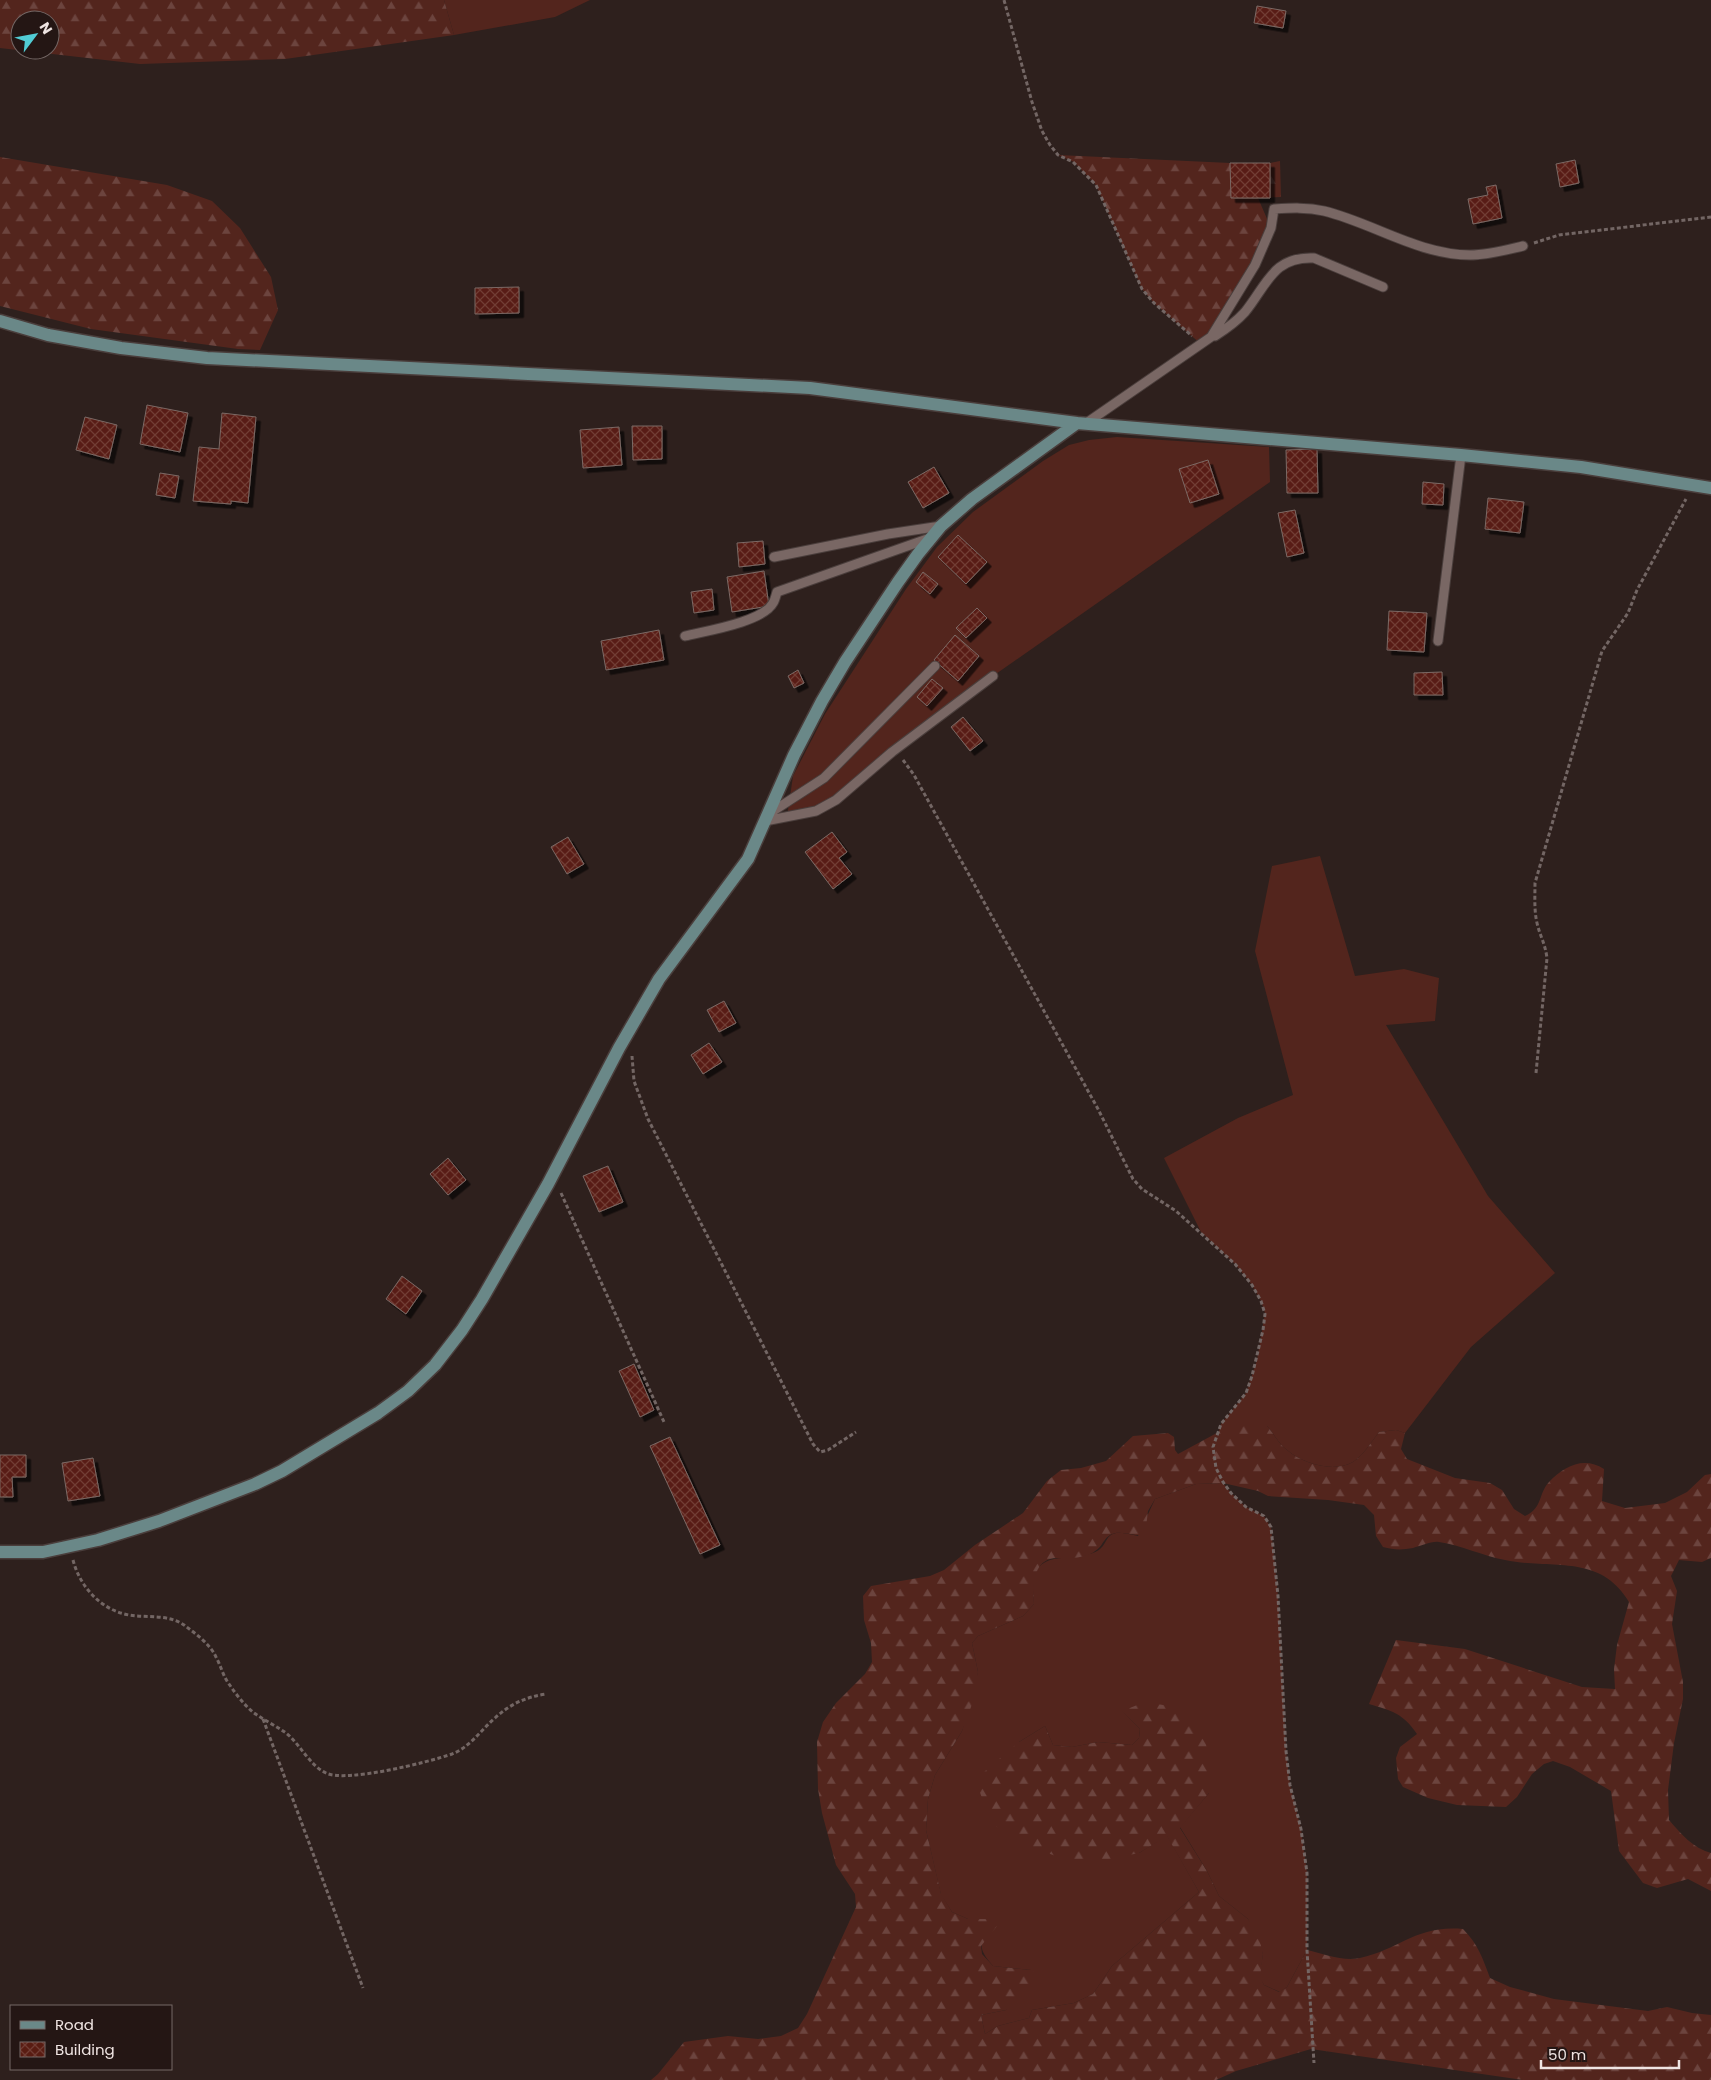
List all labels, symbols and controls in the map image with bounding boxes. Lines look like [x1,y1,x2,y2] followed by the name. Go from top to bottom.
[10,10,60,60] north arrow
[35,18,57,38] text: N
[10,2005,172,2070] legend
[55,2014,94,2035] text: Road
[1541,2038,1678,2070] scale bar
[55,2039,115,2060] text: Building
[1548,2044,1586,2065] text: 50 m

